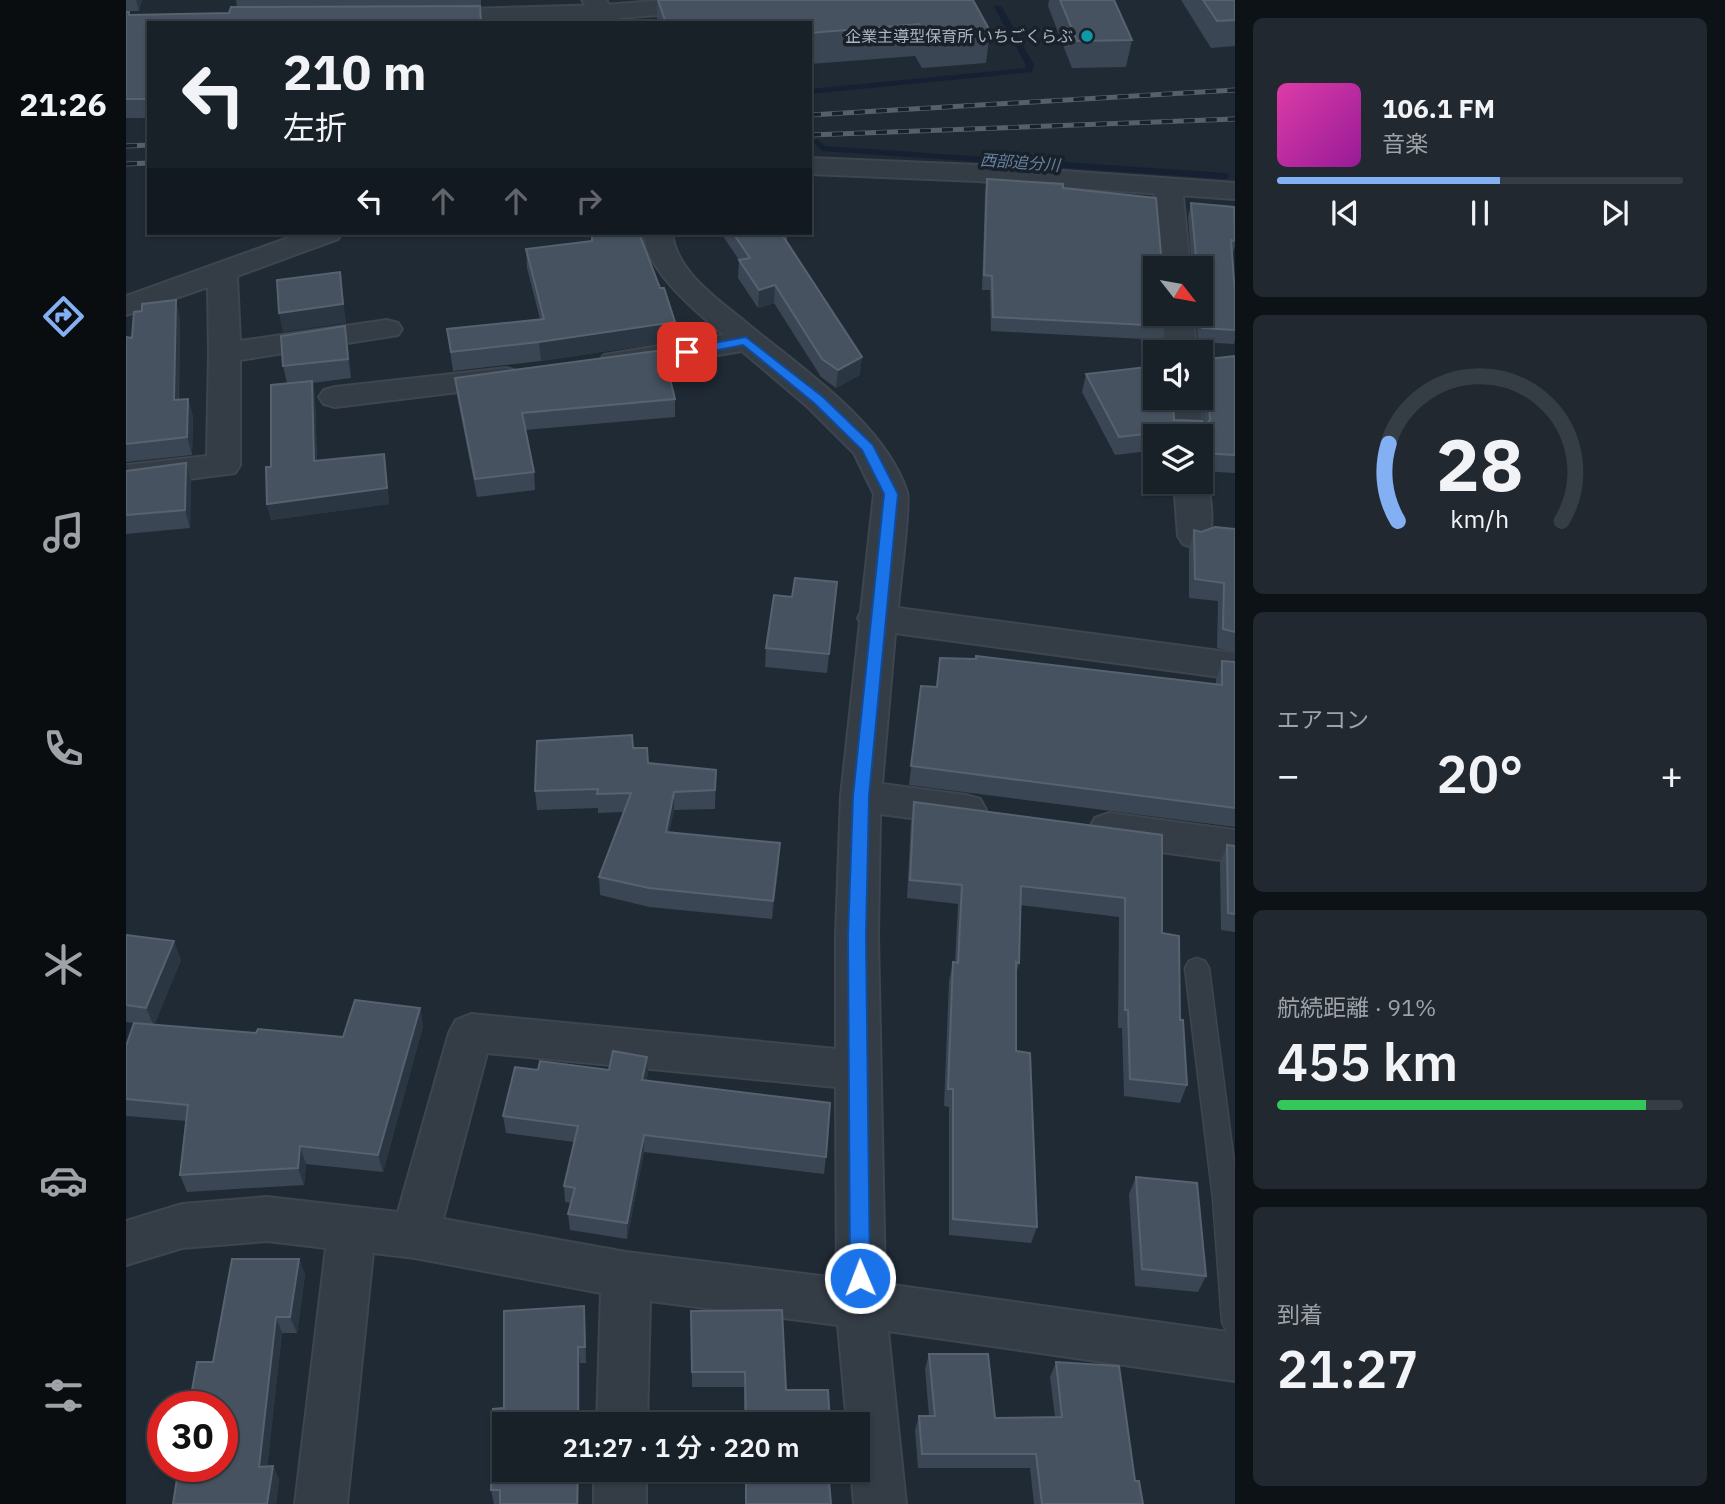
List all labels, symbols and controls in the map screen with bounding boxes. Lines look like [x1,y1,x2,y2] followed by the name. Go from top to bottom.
[845,26,1073,46] place label: 企業主導型保育所 いちごくらぶ
[1079,28,1095,44] marker: 企業主導型保育所 いちごくらぶ
[283,40,427,103] text: 210 m
[168,49,259,140] icon: left
[19,83,107,125] text: 21:26
[1382,91,1495,125] text: 106.1 FM
[283,106,347,148] text: 左折
[1382,128,1428,158] text: 音楽
[979,149,1063,175] water label: 西部追分川
[351,182,389,220] icon: left
[424,182,462,220] icon: ahead
[497,182,535,220] icon: ahead
[570,182,608,220] icon: right
[1326,194,1364,232] icon: previous
[1461,194,1499,232] icon: pause
[1596,194,1634,232] icon: next
[1143,256,1213,326] north arrow
[1143,256,1213,494] map controls
[39,292,88,341] icon: directions
[657,322,717,382] pin
[668,333,706,371] icon: arrive
[1143,340,1213,410] button: sound
[1436,416,1524,511] text: 28
[1143,424,1213,494] button: layers
[1451,502,1509,535] text: km/h
[39,508,88,557] icon: music
[1277,704,1369,734] text: エアコン
[39,724,88,773] icon: phone
[1437,740,1523,807] text: 20°
[1277,750,1300,799] text: −
[1660,750,1683,799] text: +
[39,940,88,989] icon: climate
[1277,992,1436,1022] text: 航続距離 · 91%
[1277,1028,1458,1095] text: 455 km
[39,1156,88,1205] icon: car
[823,1241,897,1315] position arrow
[1277,1299,1323,1329] text: 到着
[1277,1335,1418,1402] text: 21:27
[39,1371,88,1420] icon: filters
[147,1391,238,1482] speed limit sign: 30
[562,1430,800,1464] text: 21:27 · 1 分 · 220 m

